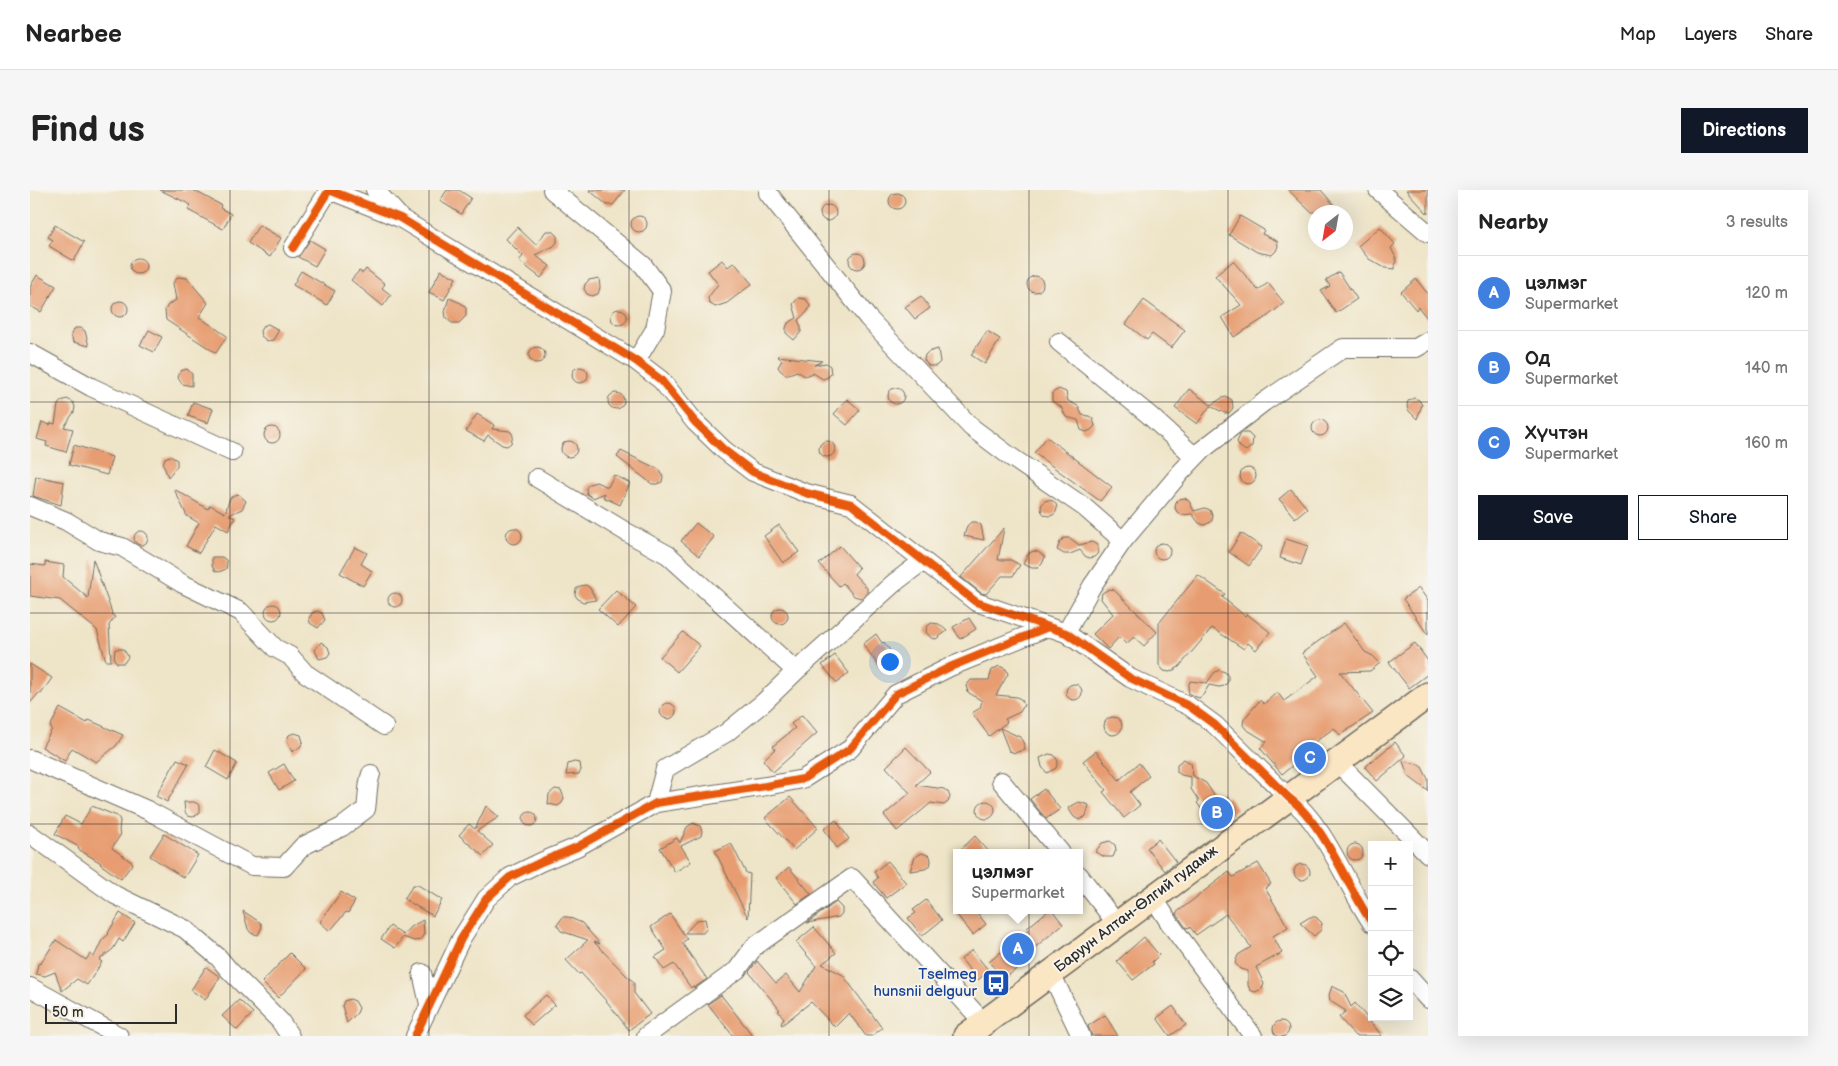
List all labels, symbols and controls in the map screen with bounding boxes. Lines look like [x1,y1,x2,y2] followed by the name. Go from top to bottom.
[25,20,122,49] text: Nearbee
[1620,24,1656,45] text: Map
[1684,24,1737,45] text: Layers
[1765,24,1813,45] text: Share
[1681,108,1808,153] button: Directions
[30,109,145,152] text: Find us
[1308,205,1353,250] north arrow
[1478,210,1548,235] text: Nearby
[1726,213,1788,232] text: 3 results
[1525,272,1587,295] text: цэлмэг
[1489,284,1499,303] text: A
[1745,284,1788,303] text: 120 m
[1525,295,1618,314] text: Supermarket
[1525,347,1550,370] text: Од
[1488,359,1500,378] text: B
[1745,359,1788,378] text: 140 m
[1525,370,1618,389] text: Supermarket
[1525,422,1588,445] text: Хүчтэн
[1488,434,1500,453] text: C
[1745,434,1788,453] text: 160 m
[1525,445,1618,464] text: Supermarket
[1478,495,1628,540] button: Save
[1638,495,1788,540] button: Share
[877,649,903,675] your location
[1294,739,1326,777] pin: C
[1201,794,1233,832] pin: B
[1050,841,1222,977] street label: Баруун Алтан-Өлгий гудамж
[1368,841,1413,1021] map controls
[1368,841,1413,886] button: +
[953,849,1083,914] popup
[971,861,1034,884] text: цэлмэг
[971,884,1065,903] text: Supermarket
[1368,886,1413,931] button: −
[1002,930,1034,968] pin: A
[1368,931,1413,976] button: locate
[873,965,978,1001] place label: Tselmeg hunsnii delguur
[981,968,1011,998] bus stop icon: Tselmeg hunsnii delguur
[1368,976,1413,1021] button: layers
[45,1001,178,1024] scale bar
[52,1004,84,1021] text: 50 m

